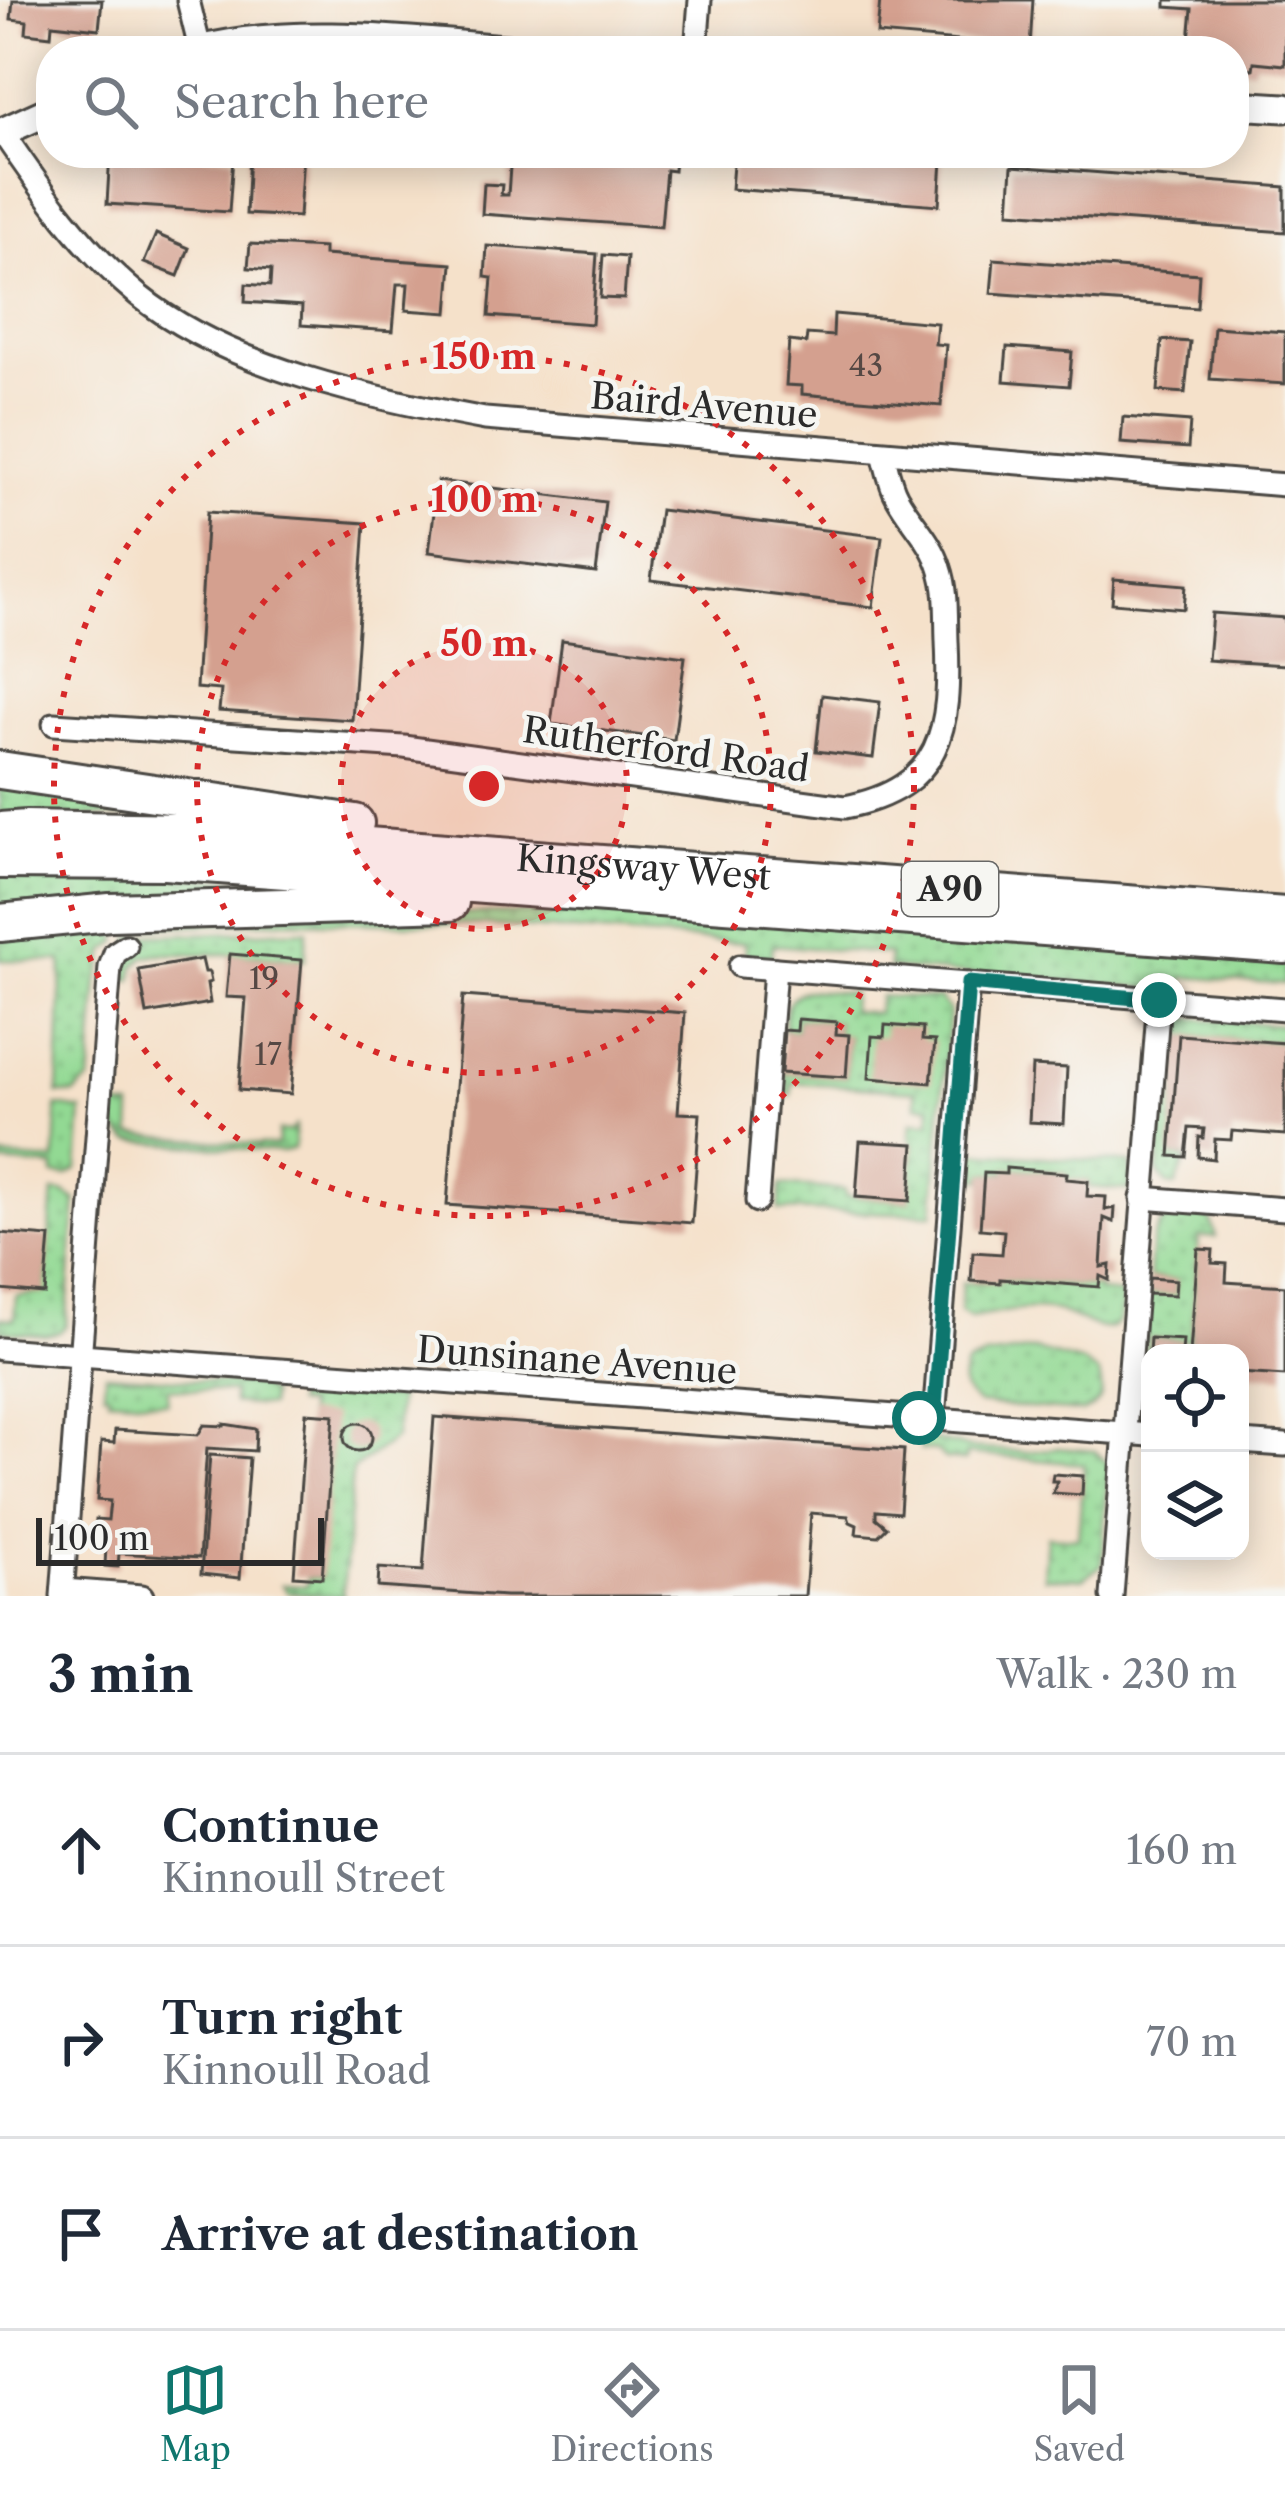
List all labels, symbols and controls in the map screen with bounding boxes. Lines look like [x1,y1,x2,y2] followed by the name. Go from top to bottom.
[36,36,1249,168] search box
[78,69,144,135] icon: search
[174,74,429,130] text: Search here
[432,334,536,378] text: 150 m
[849,347,883,384] house number: 43
[589,373,819,437] street label: Baird Avenue
[431,477,537,521] text: 100 m
[440,621,528,665] text: 50 m
[520,707,812,791] street label: Rutherford Road
[463,765,505,807] centre of rings
[515,835,773,899] street label: Kingsway West
[902,862,998,916] road number: A90
[249,960,279,997] house number: 19
[1132,973,1186,1027] route end
[254,1036,282,1073] house number: 17
[415,1327,739,1393] street label: Dunsinane Avenue
[1141,1344,1249,1560] map controls
[1141,1344,1249,1452] button: locate
[892,1391,946,1445] route start
[1141,1452,1249,1560] button: layers
[36,1512,324,1565] scale bar
[54,1518,149,1559] text: 100 m
[48,1643,194,1705] text: 3 min
[997,1650,1237,1698] text: Walk · 230 m
[162,1798,379,1854] text: Continue
[48,1817,114,1883] icon: ahead
[1126,1826,1237,1874] text: 160 m
[162,1854,445,1902] text: Kinnoull Street
[162,1990,402,2046] text: Turn right
[48,2009,114,2075] icon: right
[1146,2018,1237,2066] text: 70 m
[162,2046,431,2094] text: Kinnoull Road
[48,2201,114,2267] icon: arrive
[162,2206,639,2262] text: Arrive at destination
[160,2357,231,2470] tab: Map
[551,2357,714,2470] tab: Directions
[1033,2357,1125,2470] tab: Saved

